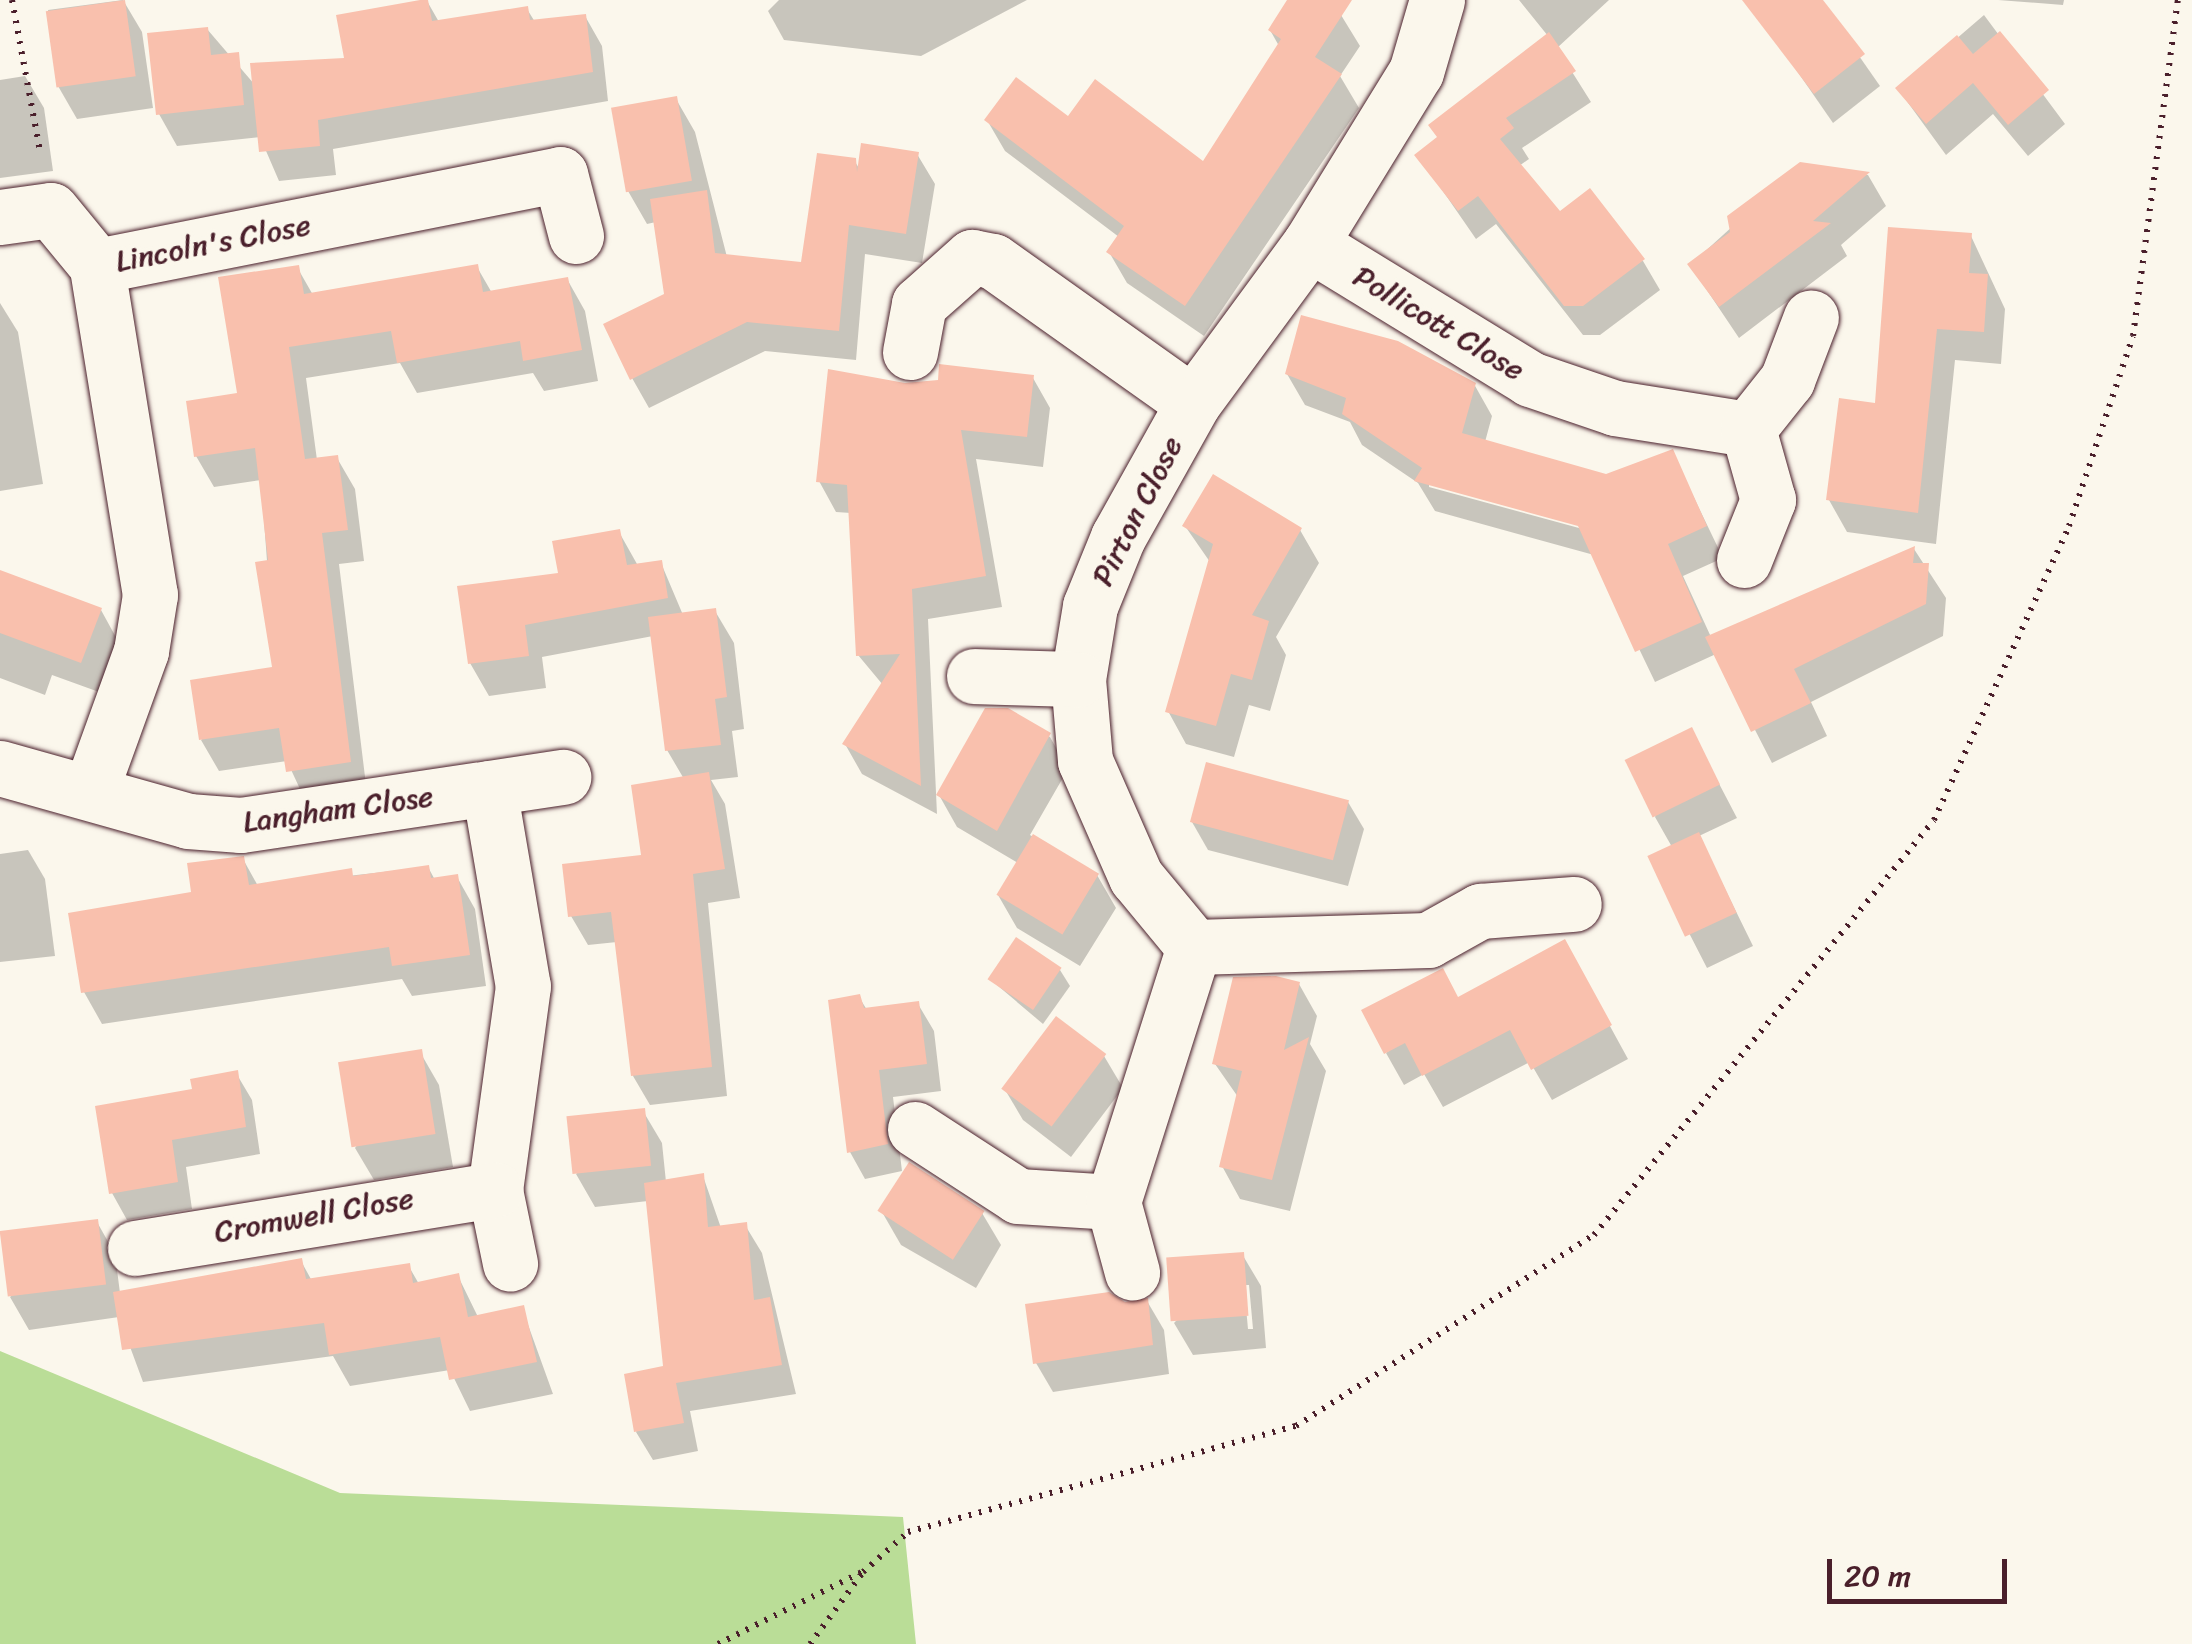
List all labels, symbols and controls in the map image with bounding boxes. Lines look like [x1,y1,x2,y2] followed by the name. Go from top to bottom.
[112,206,314,280] street label: Lincoln's Close
[1347,258,1531,388] street label: Pollicott Close
[1084,430,1190,592] street label: Pirton Close
[240,778,436,840] street label: Langham Close
[211,1180,417,1250] street label: Cromwell Close
[1832,1539,2012,1601] scale bar
[1844,1549,1911,1603] text: 20 m

